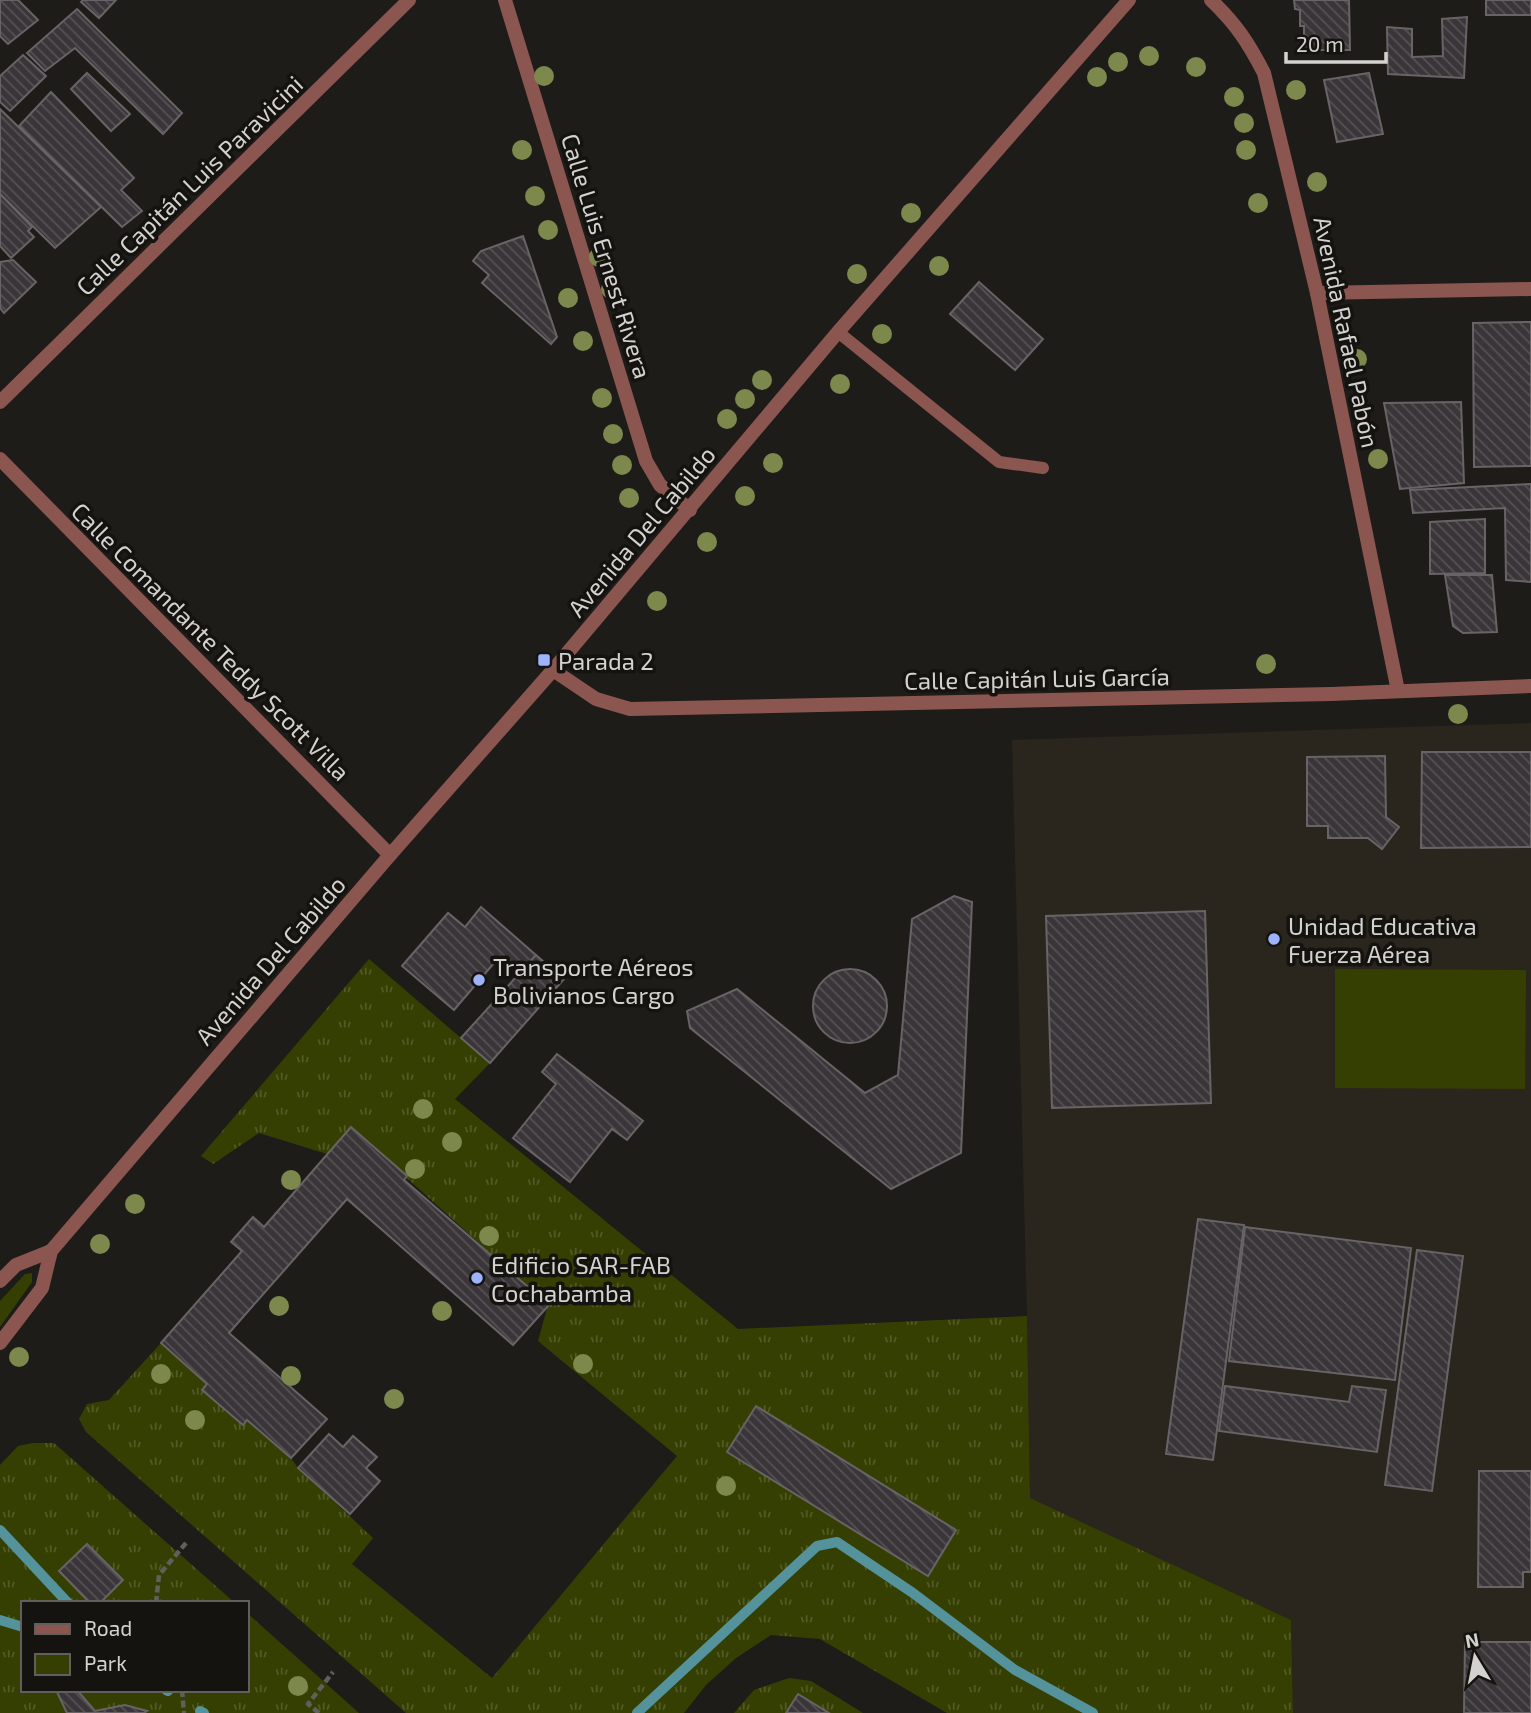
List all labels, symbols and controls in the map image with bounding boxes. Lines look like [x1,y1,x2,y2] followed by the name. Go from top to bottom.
[1286,21,1386,65] scale bar
[1296,31,1344,56] text: 20 m
[70,69,308,301] street label: Calle Capitán Luis Paravicini
[556,130,658,382] street label: Calle Luis Ernest Rivera
[1308,214,1386,450] street label: Avenida Rafael Pabón
[561,440,721,622] street label: Avenida Del Cabildo
[66,496,356,786] street label: Calle Comandante Teddy Scott Villa
[558,646,654,675] place label: Parada 2
[536,652,552,668] marker: Parada 2
[904,661,1170,695] street label: Calle Capitán Luis García
[189,870,351,1050] street label: Avenida Del Cabildo
[1288,911,1477,968] place label: Unidad Educativa Fuerza Aérea
[1266,931,1282,947] marker: Unidad Educativa Fuerza Aérea
[493,952,693,1009] place label: Transporte Aéreos Bolivianos Cargo
[471,972,487,988] marker: Transporte Aéreos Bolivianos Cargo
[491,1250,671,1307] place label: Edificio SAR-FAB Cochabamba
[469,1270,485,1286] marker: Edificio SAR-FAB Cochabamba
[21,1601,248,1692] legend
[84,1615,132,1640] text: Road
[1440,1622,1510,1692] north arrow
[1463,1627,1481,1652] text: N
[84,1650,127,1675] text: Park

